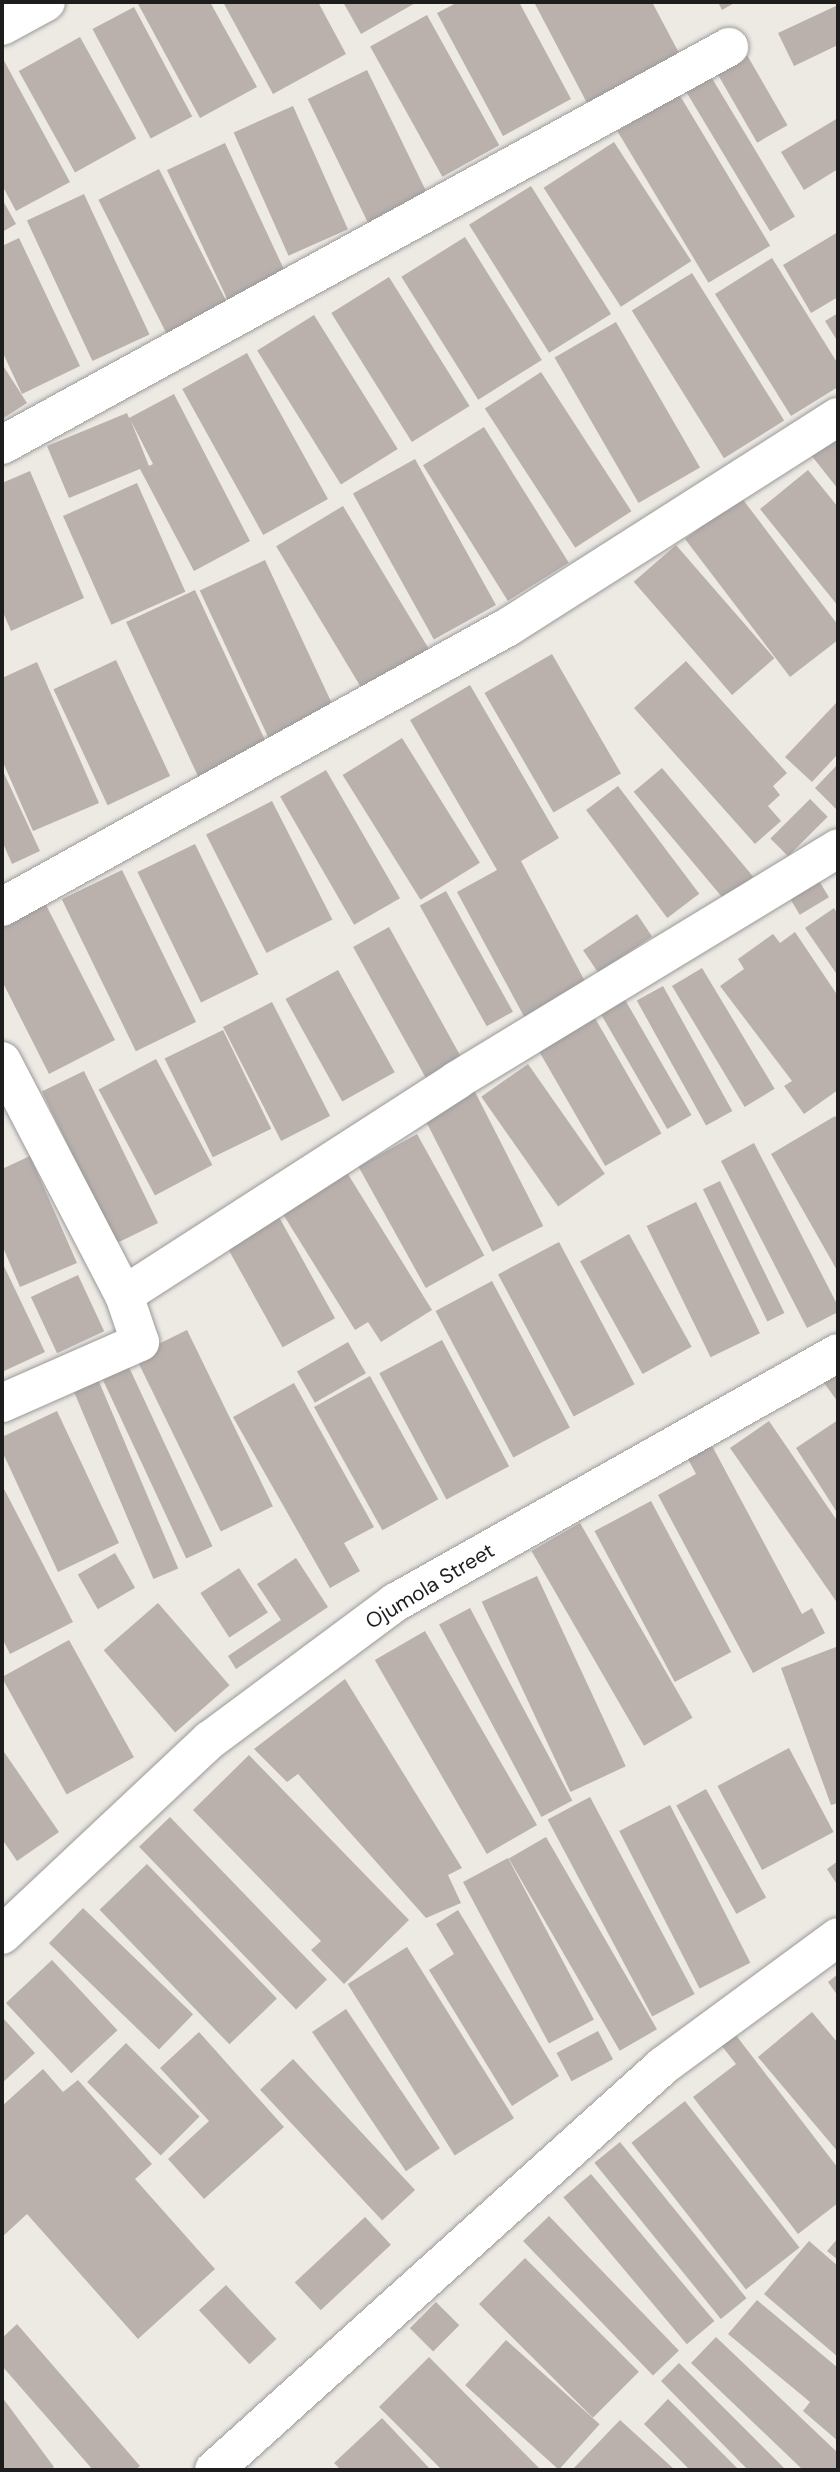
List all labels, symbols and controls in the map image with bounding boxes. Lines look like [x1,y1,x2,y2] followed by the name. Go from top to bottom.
[361,1538,499,1634] street label: Ojumola Street

